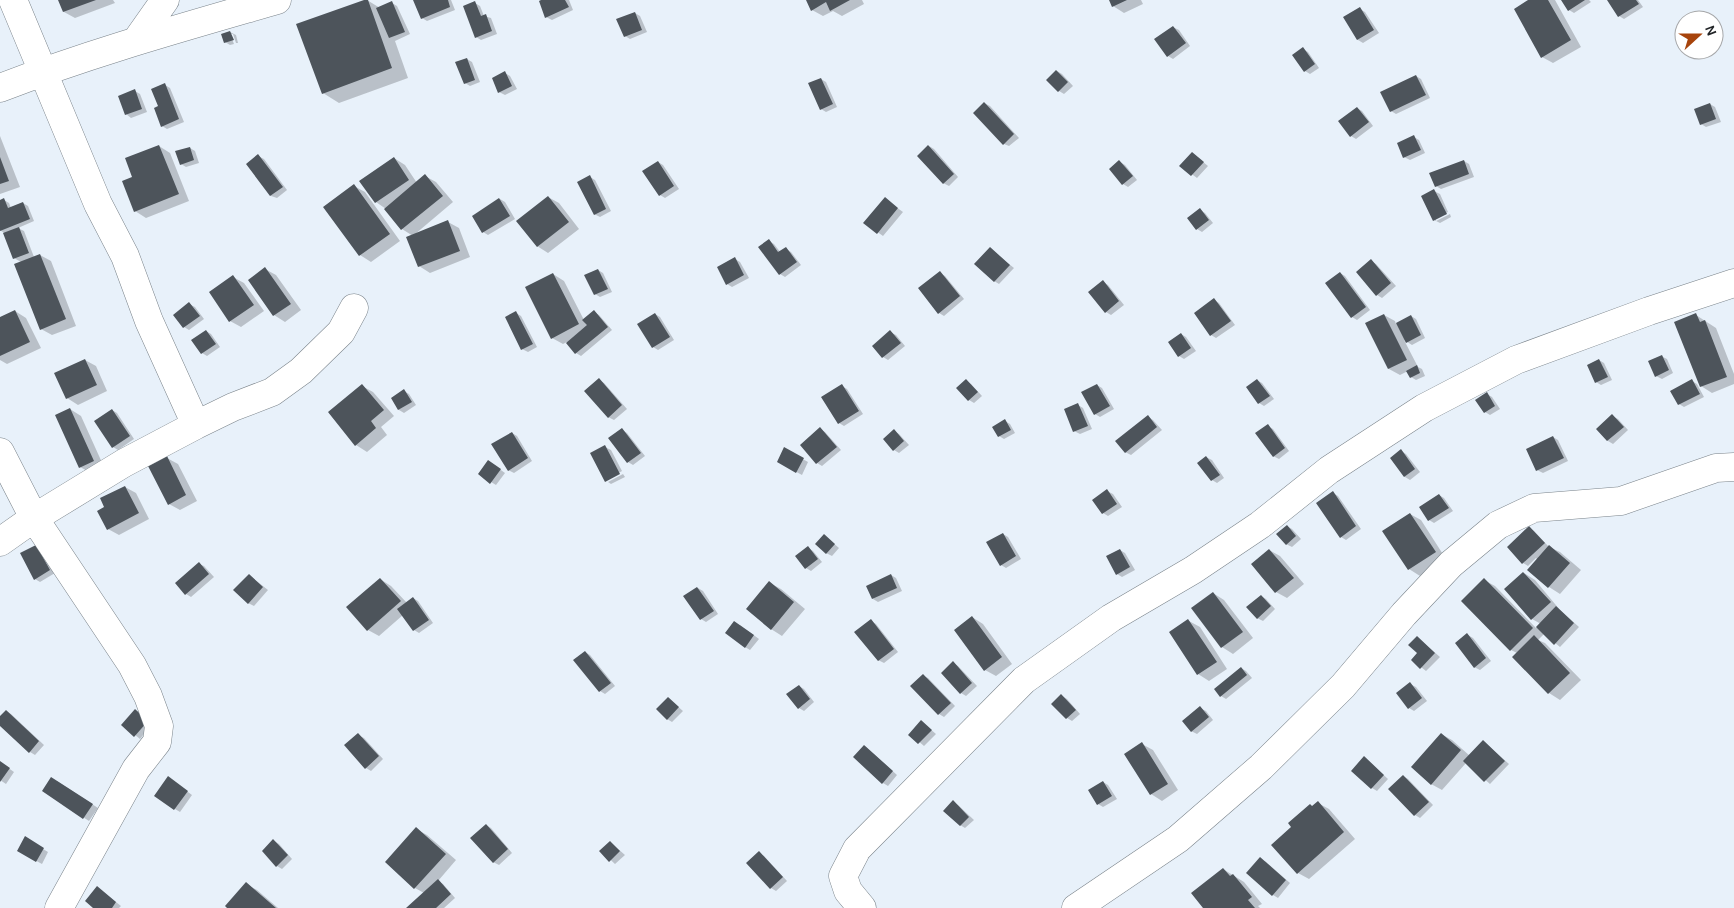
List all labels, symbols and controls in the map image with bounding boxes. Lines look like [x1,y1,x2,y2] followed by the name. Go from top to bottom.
[1674,10,1724,60] north arrow
[1701,23,1720,38] text: N

